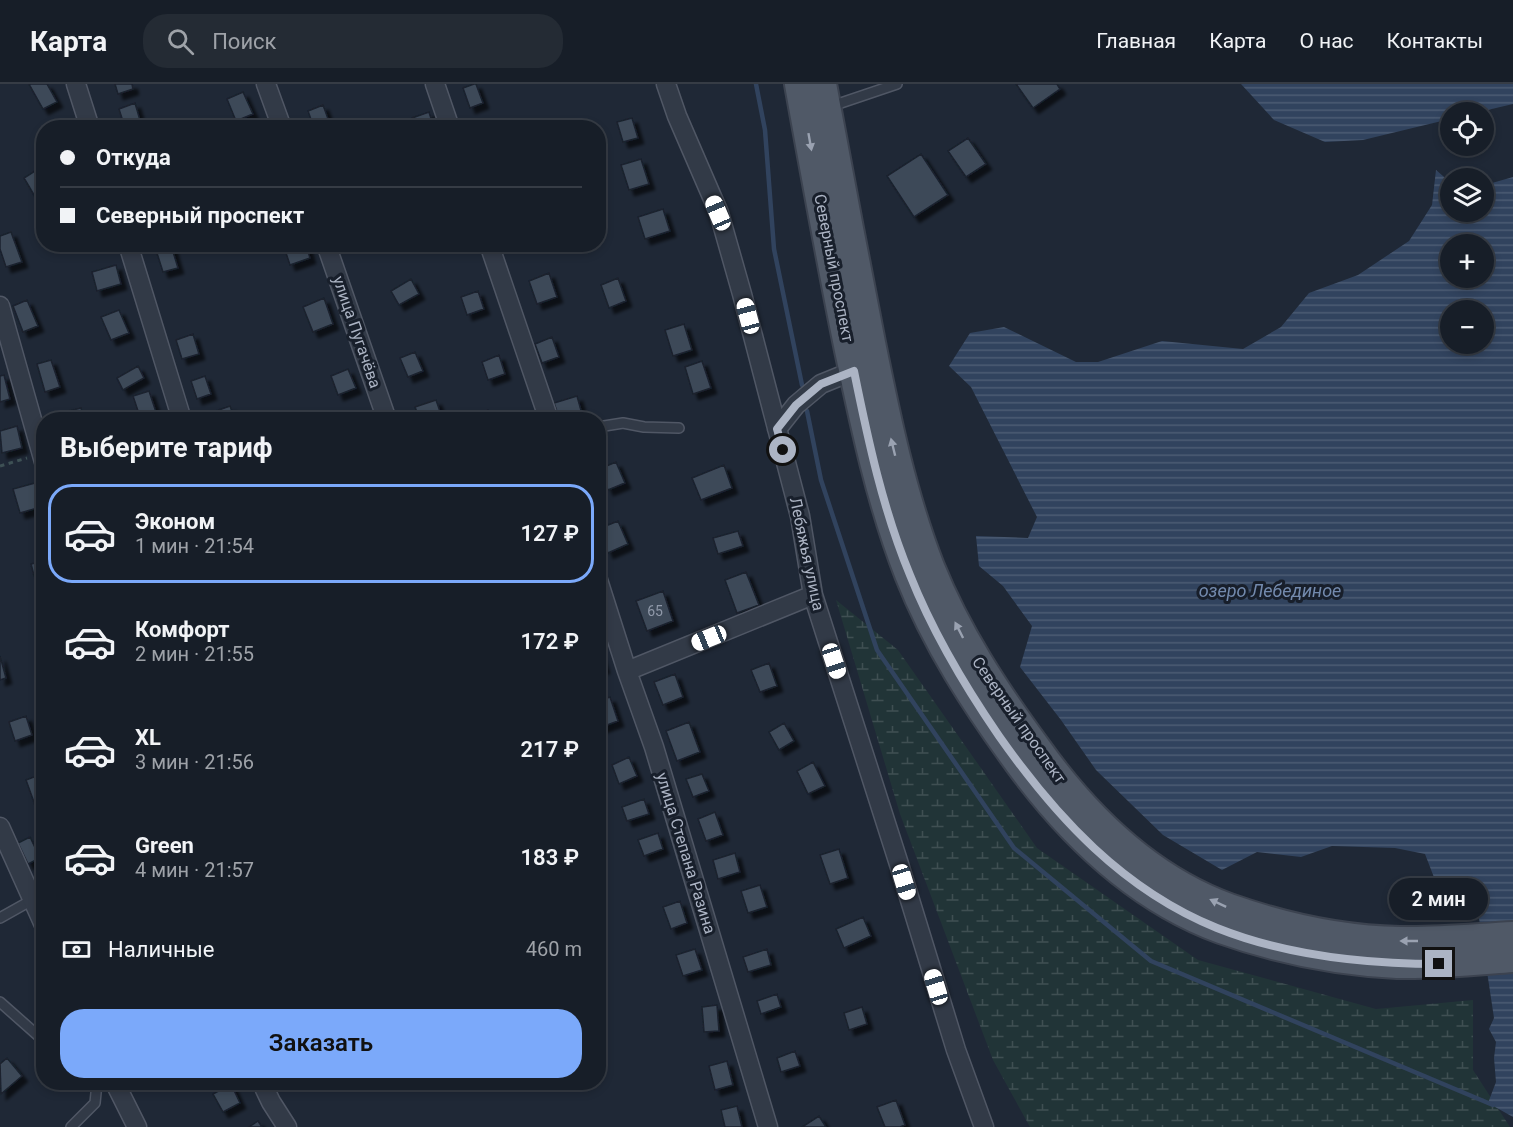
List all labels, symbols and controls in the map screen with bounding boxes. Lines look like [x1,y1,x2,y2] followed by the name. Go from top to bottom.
[143,14,563,68] search box
[30,25,107,58] text: Карта
[164,25,197,58] icon: search
[212,29,277,54] text: Поиск
[1096,29,1176,53] text: Главная
[1209,29,1266,53] text: Карта
[1299,29,1354,53] text: О нас
[1387,29,1483,53] text: Контакты
[1440,102,1494,354] map controls
[1440,102,1494,156] button: locate
[805,132,814,151] one-way arrow
[96,145,171,170] text: Откуда
[1440,168,1494,222] button: layers
[810,192,858,344] street label: Северный проспект
[703,193,733,233] car
[96,203,304,228] text: Северный проспект
[1440,234,1494,288] button: +
[329,273,385,391] street label: улица Пугачёва
[735,296,761,336] car
[1440,300,1494,354] button: −
[60,432,272,464] text: Выберите тариф
[769,436,796,463] route start
[888,437,898,456] one-way arrow
[786,496,828,612] street label: Лебяжья улица
[63,507,117,561] icon: car
[135,509,215,534] text: Эконом
[521,521,579,546] text: 127 ₽
[135,534,254,558] text: 1 мин · 21:54
[1199,580,1341,601] water label: озеро Лебединое
[647,603,663,619] house number: 65
[63,615,117,669] icon: car
[135,617,230,642] text: Комфорт
[955,621,964,638] one-way arrow
[689,623,729,653] car
[521,629,579,654] text: 172 ₽
[820,641,848,681] car
[135,642,254,666] text: 2 мин · 21:55
[968,653,1070,787] street label: Северный проспект
[63,723,117,777] icon: car
[135,725,161,750] text: XL
[521,737,579,762] text: 217 ₽
[135,750,254,774] text: 3 мин · 21:56
[652,770,720,936] street label: улица Степана Разина
[63,831,117,885] icon: car
[135,833,194,858] text: Green
[521,845,579,870] text: 183 ₽
[135,858,254,882] text: 4 мин · 21:57
[890,862,918,902] car
[1390,877,1488,919] callout: 2 мин
[1411,887,1466,911] text: 2 мин
[1209,898,1227,908] one-way arrow
[60,933,93,966] icon: cash
[1399,936,1418,946] one-way arrow
[108,937,214,962] text: Наличные
[526,937,582,961] text: 460 m
[1425,950,1452,977] route end
[922,967,950,1007] car
[60,1009,582,1078] button: Заказать

